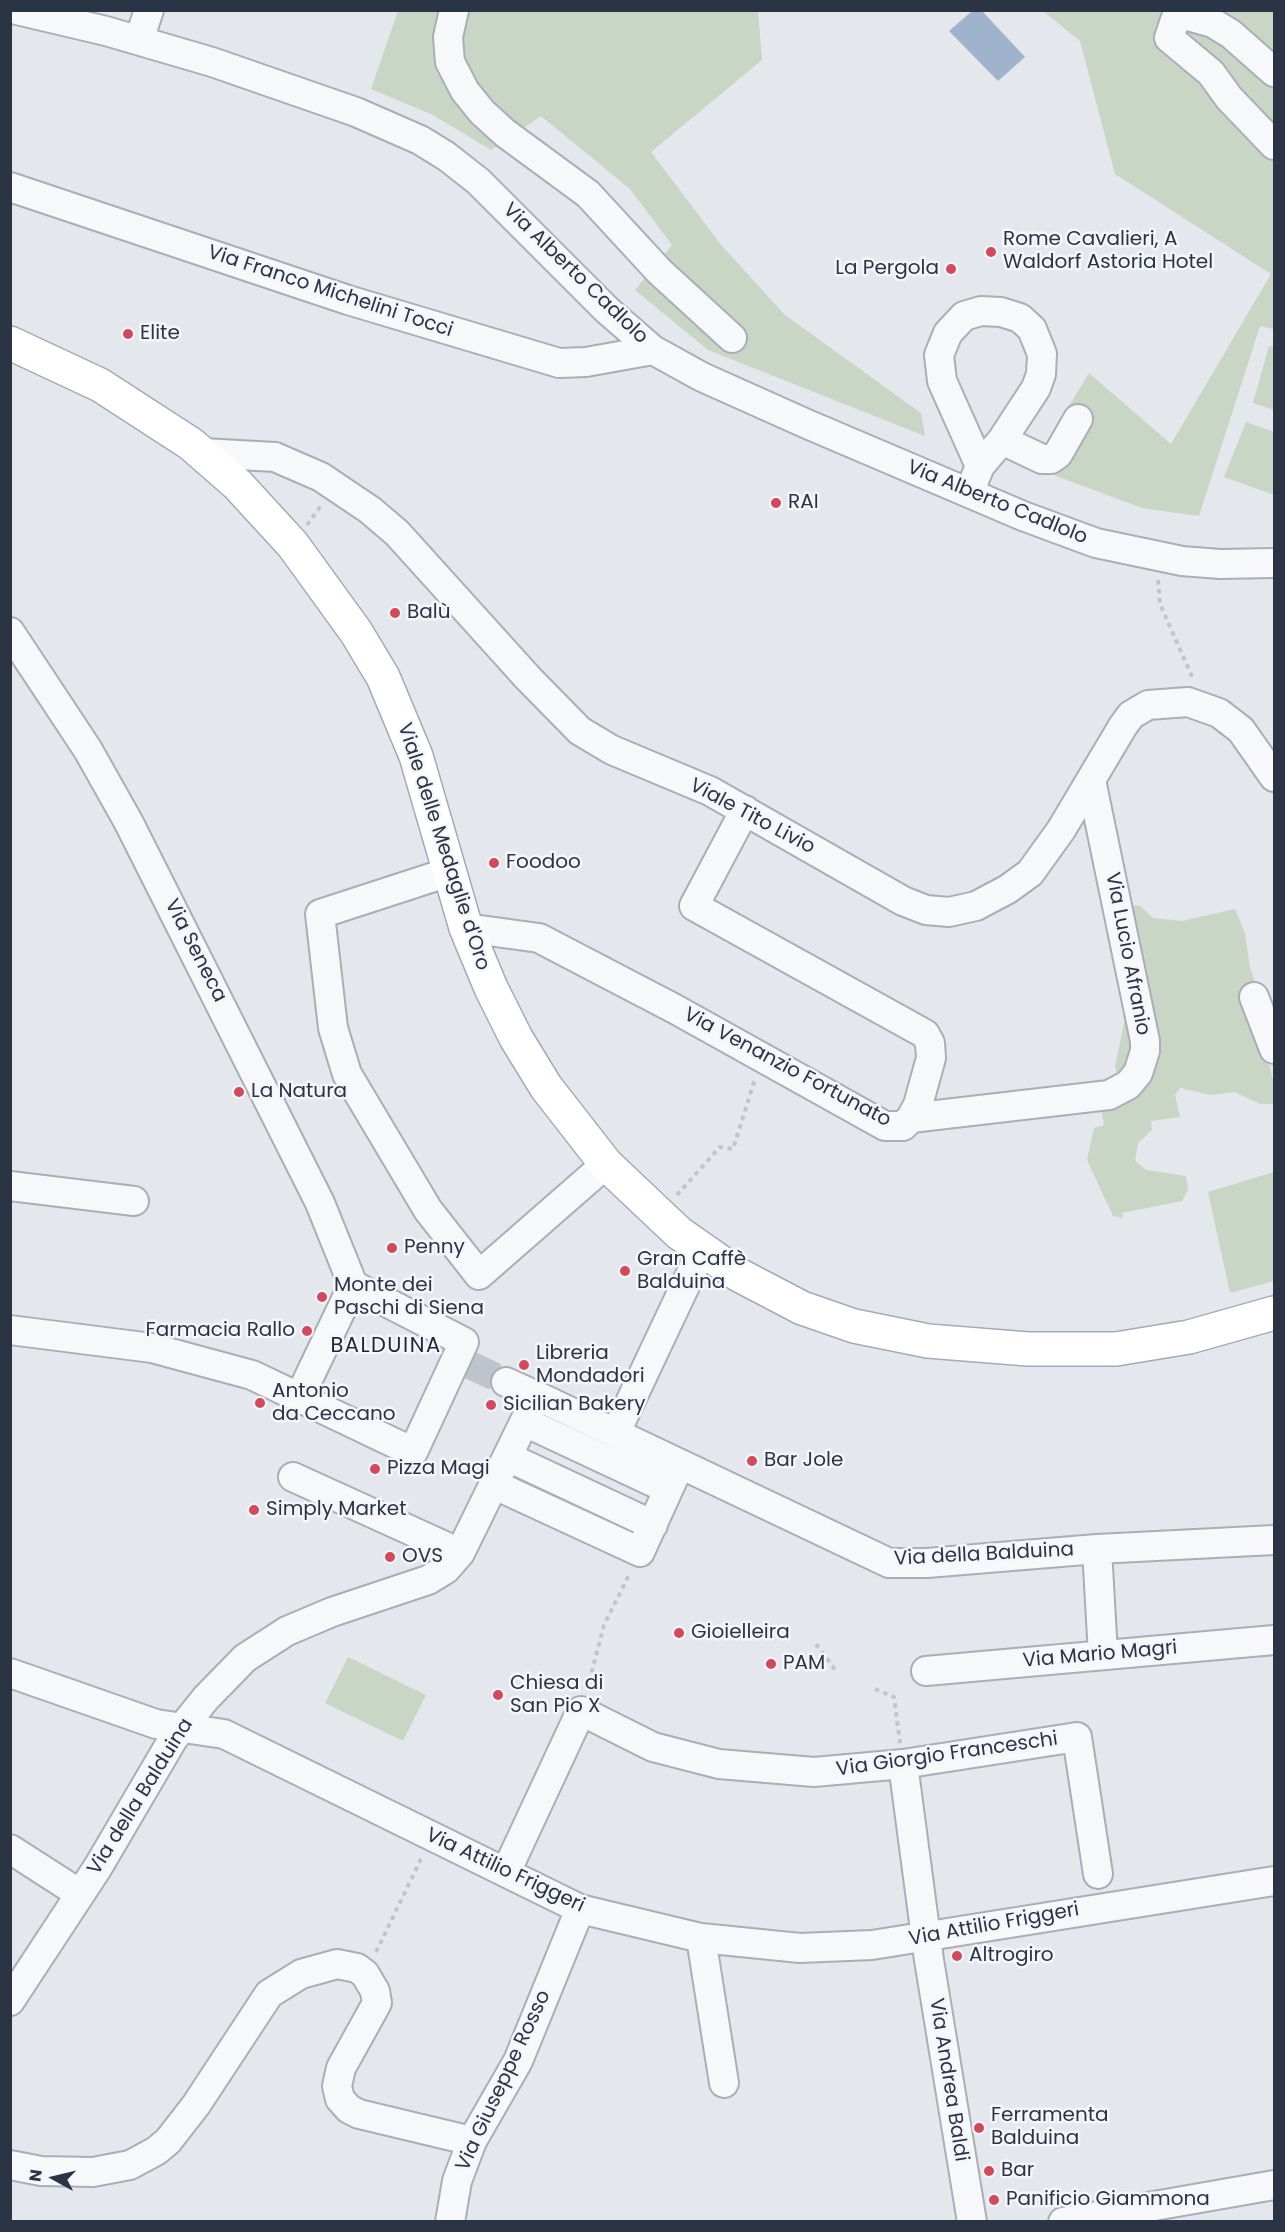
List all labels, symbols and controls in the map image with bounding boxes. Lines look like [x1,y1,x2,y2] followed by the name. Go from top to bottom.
[497,199,653,349] street label: Via Alberto Cadlolo
[1003,228,1213,275] place label: Rome Cavalieri, A Waldorf Astoria Hotel
[204,241,456,343] street label: Via Franco Michelini Tocci
[984,245,998,259] marker: Rome Cavalieri, A Waldorf Astoria Hotel
[835,257,939,281] place label: La Pergola
[944,262,958,276] marker: La Pergola
[140,322,180,346] place label: Elite
[121,327,135,341] marker: Elite
[903,456,1091,550] street label: Via Alberto Cadlolo
[788,491,819,515] place label: RAI
[769,496,783,510] marker: RAI
[407,601,450,625] place label: Balù
[388,606,402,620] marker: Balù
[392,720,494,974] street label: Viale delle Medaglie d'Oro
[685,774,819,860] street label: Viale Tito Livio
[506,851,581,875] place label: Foodoo
[487,856,501,870] marker: Foodoo
[1099,870,1155,1038] street label: Via Lucio Afranio
[159,896,231,1006] street label: Via Seneca
[679,1003,895,1133] street label: Via Venanzio Fortunato
[251,1080,347,1104] place label: La Natura
[232,1085,246,1099] marker: La Natura
[404,1236,465,1260] place label: Penny
[385,1241,399,1255] marker: Penny
[637,1248,746,1295] place label: Gran Caffè Balduina
[618,1264,632,1278] marker: Gran Caffè Balduina
[334,1274,484,1321] place label: Monte dei Paschi di Siena
[315,1290,329,1304] marker: Monte dei Paschi di Siena
[146,1319,295,1343] place label: Farmacia Rallo
[300,1324,314,1338] marker: Farmacia Rallo
[330,1334,442,1360] district label: BALDUINA
[536,1342,645,1389] place label: Libreria Mondadori
[517,1358,531,1372] marker: Libreria Mondadori
[272,1380,396,1427] place label: Antonio da Ceccano
[503,1393,645,1417] place label: Sicilian Bakery
[253,1396,267,1410] marker: Antonio da Ceccano
[484,1398,498,1412] marker: Sicilian Bakery
[764,1449,843,1473] place label: Bar Jole
[745,1454,759,1468] marker: Bar Jole
[387,1457,490,1481] place label: Pizza Magi
[368,1462,382,1476] marker: Pizza Magi
[266,1498,406,1522] place label: Simply Market
[247,1503,261,1517] marker: Simply Market
[893,1538,1075,1572] street label: Via della Balduina
[402,1545,443,1569] place label: OVS
[383,1550,397,1564] marker: OVS
[691,1621,790,1645] place label: Gioielleira
[672,1626,686,1640] marker: Gioielleira
[1022,1636,1178,1674] street label: Via Mario Magri
[783,1652,825,1676] place label: PAM
[764,1657,778,1671] marker: PAM
[510,1672,603,1719] place label: Chiesa di San Pio X
[491,1688,505,1702] marker: Chiesa di San Pio X
[83,1714,199,1880] street label: Via della Balduina
[835,1728,1059,1782] street label: Via Giorgio Franceschi
[422,1824,588,1918] street label: Via Attilio Friggeri
[907,1898,1081,1952] street label: Via Attilio Friggeri
[969,1944,1054,1968] place label: Altrogiro
[950,1949,964,1963] marker: Altrogiro
[452,1987,556,2175] street label: Via Giuseppe Rosso
[923,1997,973,2163] street label: Via Andrea Baldi
[991,2104,1109,2151] place label: Ferramenta Balduina
[972,2121,986,2135] marker: Ferramenta Balduina
[24,2148,84,2208] north arrow
[1001,2159,1034,2183] place label: Bar
[982,2164,996,2178] marker: Bar
[23,2168,48,2183] text: N
[1006,2188,1210,2212] place label: Panificio Giammona
[987,2193,1001,2207] marker: Panificio Giammona

